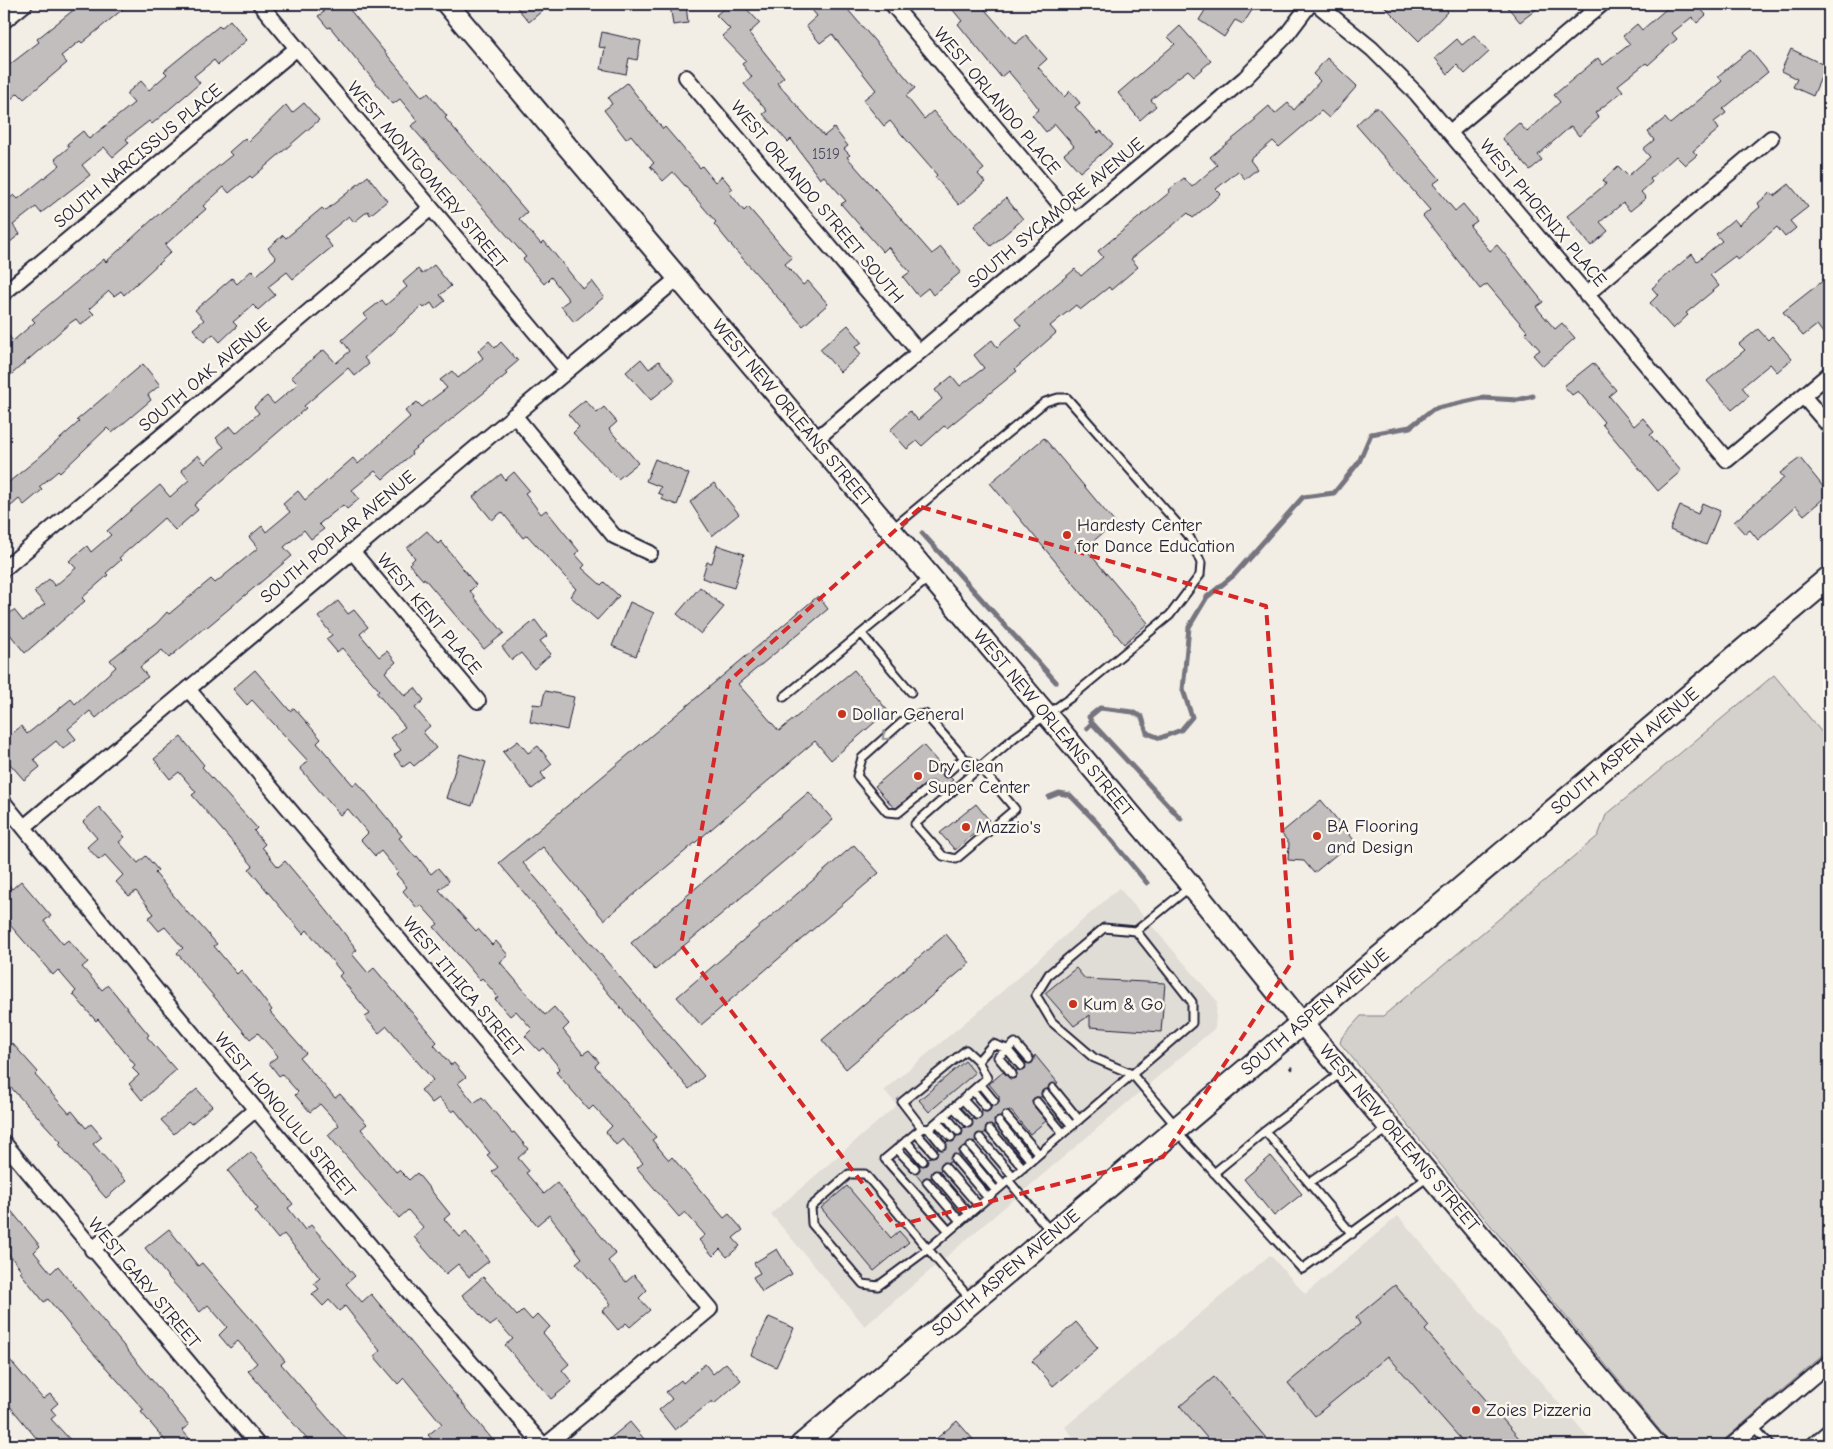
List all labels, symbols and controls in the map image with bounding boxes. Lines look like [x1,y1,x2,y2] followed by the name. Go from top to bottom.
[929,23,1065,179] street label: WEST ORLANDO PLACE
[343,77,512,273] street label: WEST MONTGOMERY STREET
[50,79,227,233] street label: SOUTH NARCISSUS PLACE
[726,96,908,308] street label: WEST ORLANDO STREET SOUTH
[964,133,1148,293] street label: SOUTH SYCAMORE AVENUE
[1475,135,1611,291] street label: WEST PHOENIX PLACE
[812,145,840,163] house number: 1519
[135,314,275,436] street label: SOUTH OAK AVENUE
[708,315,877,511] street label: WEST NEW ORLEANS STREET
[256,466,420,608] street label: SOUTH POPLAR AVENUE
[1076,515,1235,557] place label: Hardesty Center for Dance Education
[1061,529,1073,541] marker: Hardesty Center for Dance Education
[372,549,486,679] street label: WEST KENT PLACE
[969,625,1138,821] street label: WEST NEW ORLEANS STREET
[1547,683,1703,819] street label: SOUTH ASPEN AVENUE
[852,704,964,725] place label: Dollar General
[836,708,848,720] marker: Dollar General
[881,732,890,741] one-way arrow
[928,756,1031,798] place label: Dry Clean Super Center
[912,770,924,782] marker: Dry Clean Super Center
[1327,816,1419,858] place label: BA Flooring and Design
[976,817,1041,838] place label: Mazzio's
[960,821,972,833] marker: Mazzio's
[1311,830,1323,842] marker: BA Flooring and Design
[398,913,528,1062] street label: WEST ITHICA STREET
[1237,944,1393,1080] street label: SOUTH ASPEN AVENUE
[1083,994,1163,1015] place label: Kum & Go
[1067,998,1079,1010] marker: Kum & Go
[210,1028,361,1202] street label: WEST HONOLULU STREET
[1315,1040,1484,1236] street label: WEST NEW ORLEANS STREET
[928,1205,1084,1341] street label: SOUTH ASPEN AVENUE
[83,1214,205,1353] street label: WEST GARY STREET
[1486,1400,1592,1421] place label: Zoies Pizzeria
[1470,1404,1482,1416] marker: Zoies Pizzeria

